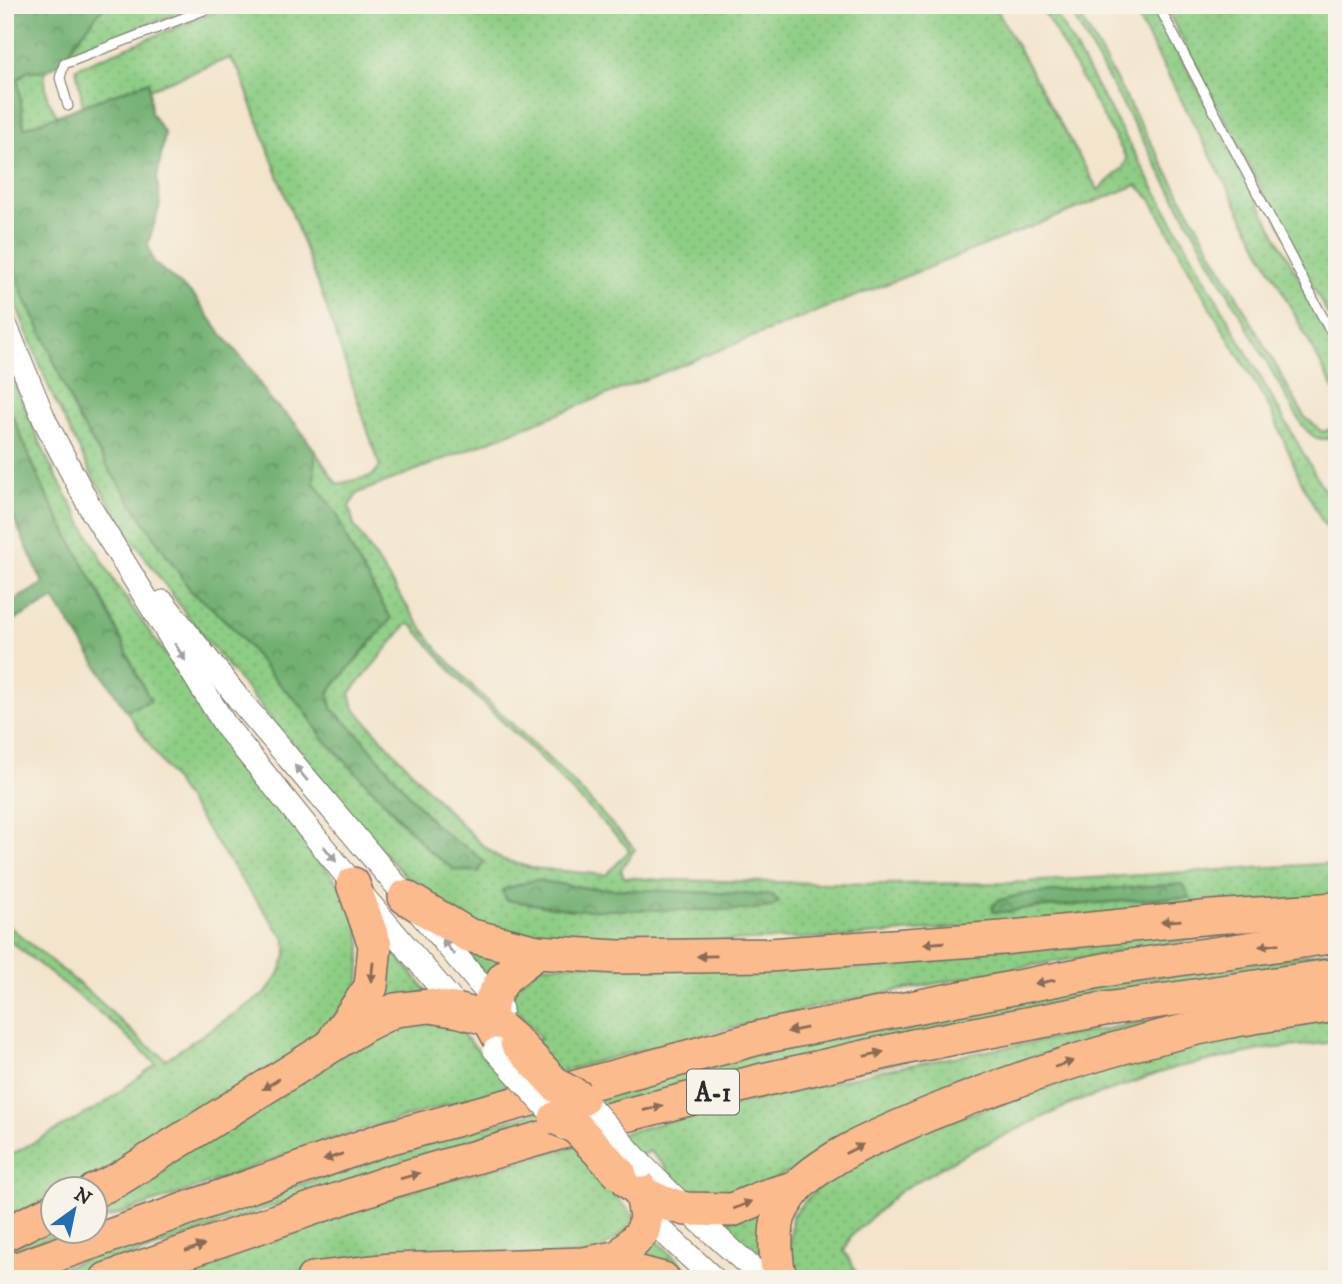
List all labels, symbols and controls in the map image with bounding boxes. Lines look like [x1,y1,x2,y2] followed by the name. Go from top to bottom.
[173,643,186,662] one-way arrow
[294,764,309,781] one-way arrow
[322,845,337,863] one-way arrow
[1160,916,1182,927] one-way arrow
[441,938,456,955] one-way arrow
[923,938,945,949] one-way arrow
[1258,940,1280,951] one-way arrow
[695,950,717,962] one-way arrow
[366,962,377,984] one-way arrow
[1034,976,1056,987] one-way arrow
[786,1025,808,1036] one-way arrow
[863,1049,885,1060] one-way arrow
[1054,1058,1075,1069] one-way arrow
[687,1070,739,1114] road number: A-1
[261,1077,281,1090] one-way arrow
[642,1102,664,1113] one-way arrow
[844,1143,864,1155] one-way arrow
[322,1152,343,1163] one-way arrow
[400,1170,421,1180] one-way arrow
[38,1176,108,1246] north arrow
[70,1183,96,1211] text: N
[732,1200,753,1211] one-way arrow
[184,1242,205,1253] one-way arrow

